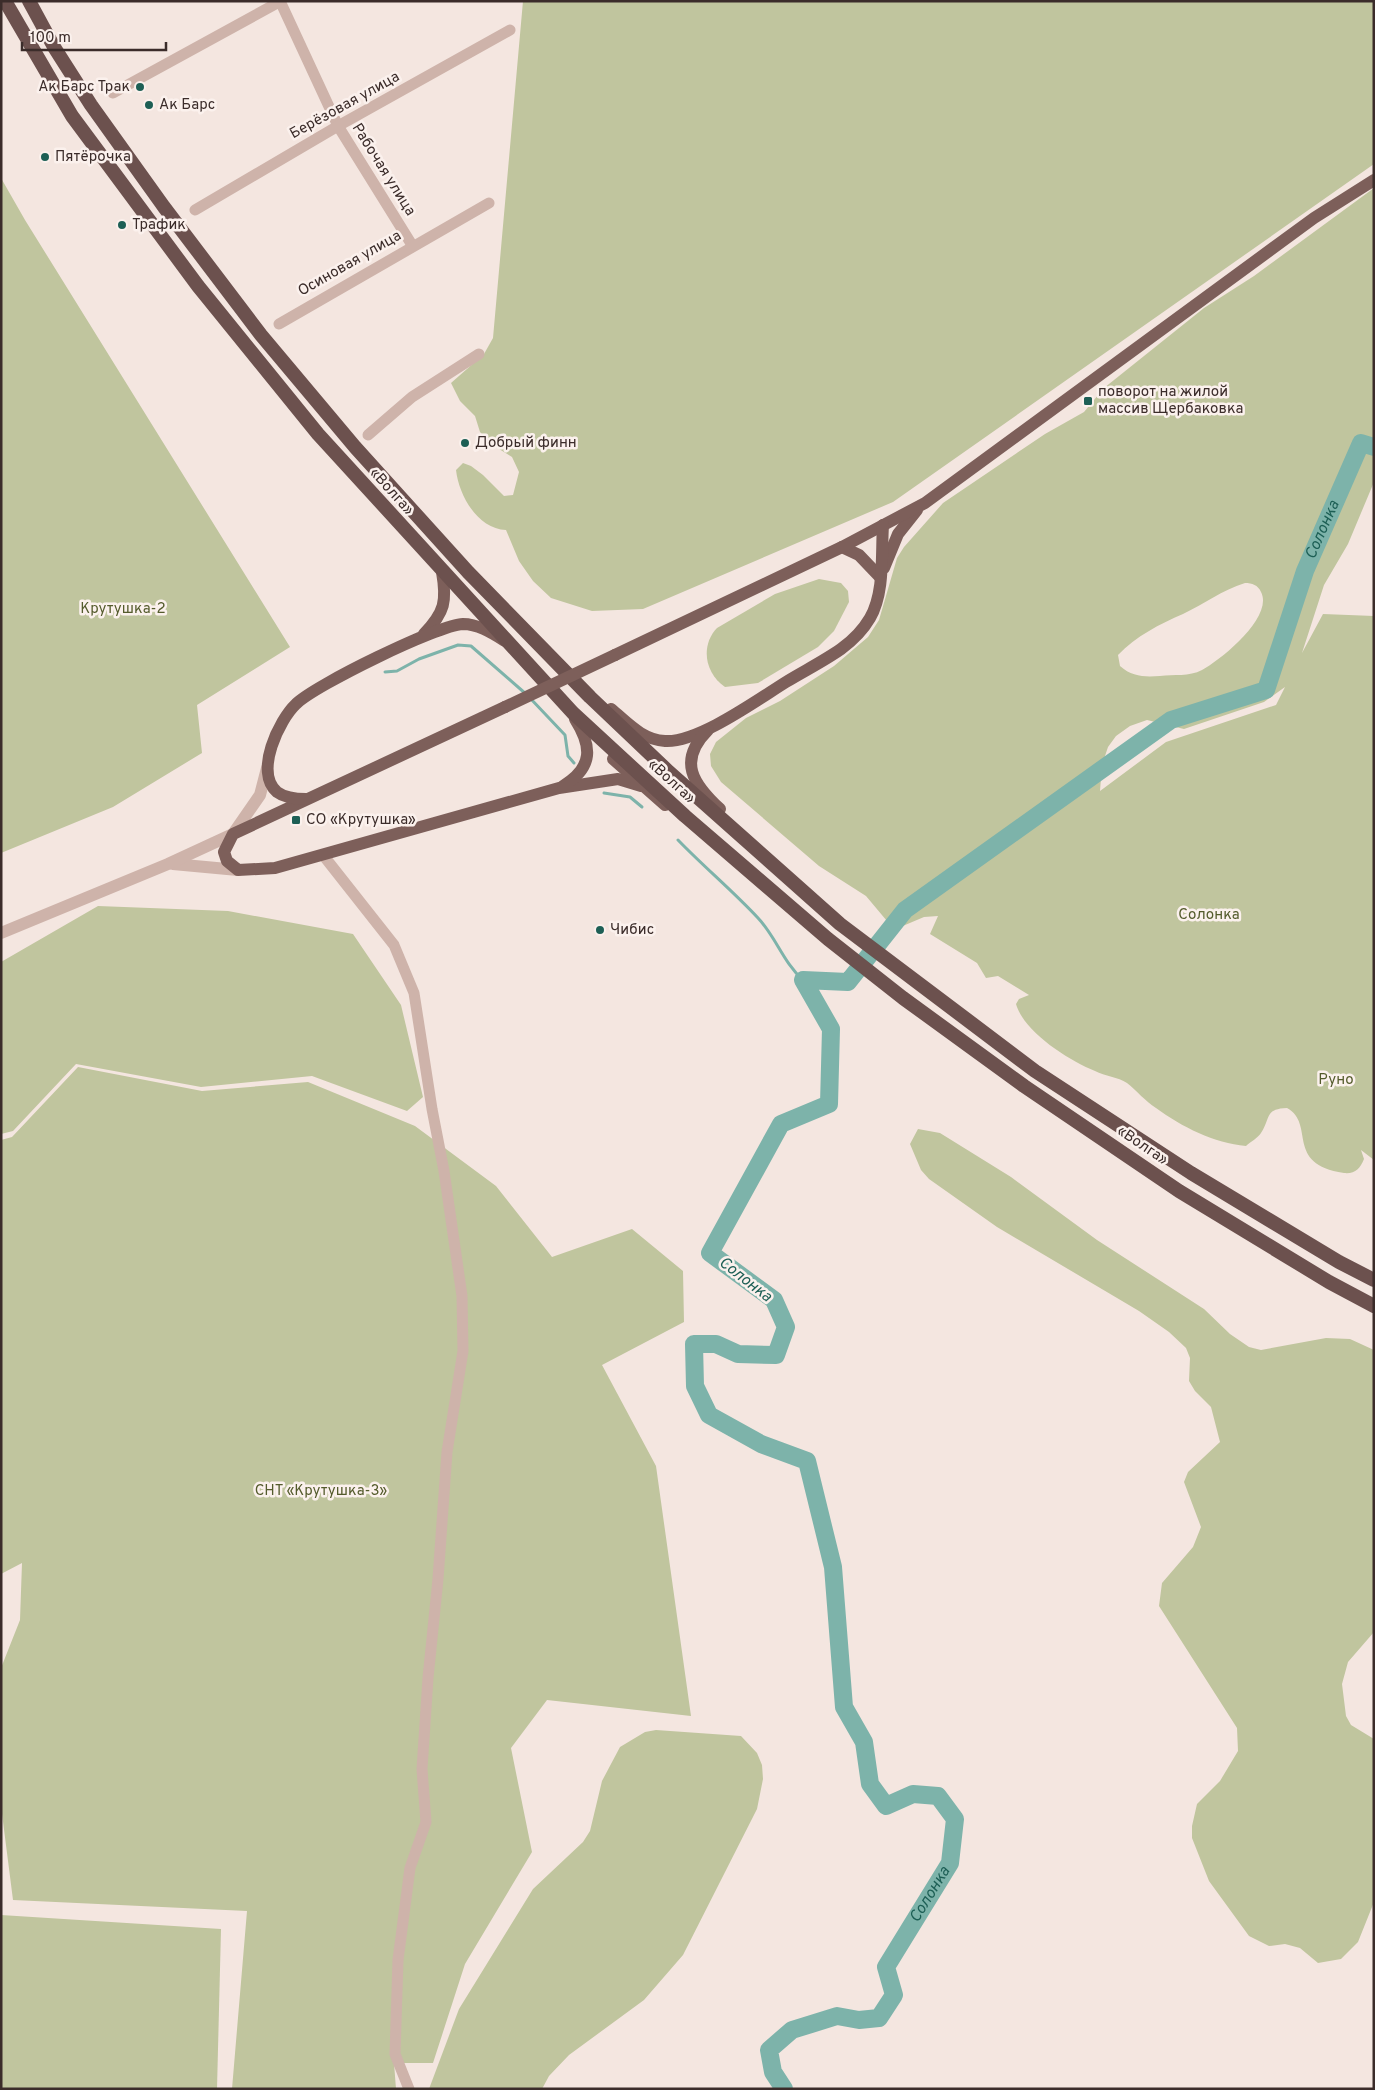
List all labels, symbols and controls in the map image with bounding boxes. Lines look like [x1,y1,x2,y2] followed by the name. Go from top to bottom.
[22,20,166,52] scale bar
[30,29,71,48] text: 100 m
[287,68,403,144] street label: Берёзовая улица
[38,78,130,97] place label: Ак Барс Трак
[134,81,146,93] marker: Ак Барс Трак
[159,96,215,115] place label: Ак Барс
[143,99,155,111] marker: Ак Барс
[347,120,419,220] street label: Рабочая улица
[55,148,131,167] place label: Пятёрочка
[39,151,51,163] marker: Пятёрочка
[132,216,186,235] place label: Трафик
[116,219,128,231] marker: Трафик
[295,227,405,301] street label: Осиновая улица
[1098,383,1243,419] place label: поворот на жилой массив Щербаковка
[1082,395,1094,407] marker: поворот на жилой массив Щербаковка
[475,434,577,453] place label: Добрый финн
[459,437,471,449] marker: Добрый финн
[365,464,417,520] street label: «Волга»
[1301,497,1345,563] water label: Солонка
[80,600,166,619] park label: Крутушка-2
[643,756,699,808] street label: «Волга»
[306,811,416,830] place label: СО «Крутушка»
[290,814,302,826] marker: СО «Крутушка»
[1178,906,1240,925] park label: Солонка
[610,921,654,940] place label: Чибис
[594,924,606,936] marker: Чибис
[1318,1071,1354,1090] park label: Руно
[1113,1122,1171,1170] street label: «Волга»
[714,1253,776,1308] water label: Солонка
[255,1482,388,1501] park label: СНТ «Крутушка-3»
[906,1862,956,1927] water label: Солонка

